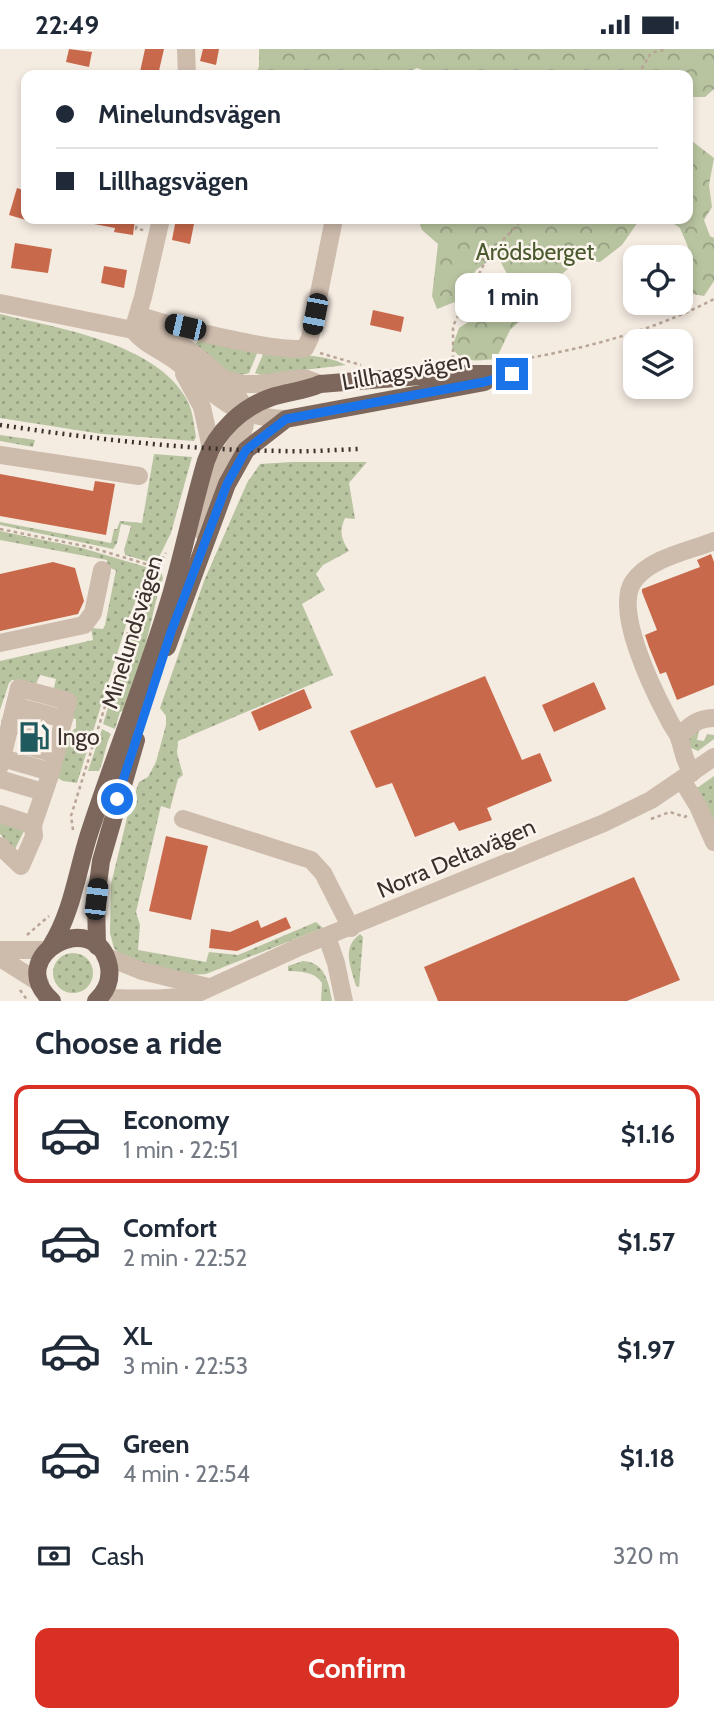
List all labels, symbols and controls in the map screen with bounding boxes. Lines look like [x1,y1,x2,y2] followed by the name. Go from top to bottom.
[35,9,99,41] text: 22:49
[98,98,281,130] text: Minelundsvägen
[98,165,249,197] text: Lillhagsvägen
[476,238,595,266] park label: Arödsberget
[623,245,693,399] map controls
[623,245,693,315] button: locate
[454,273,570,321] callout: 1 min
[487,283,539,311] text: 1 min
[301,291,330,337] car
[163,312,208,342] car
[623,329,693,399] button: layers
[340,346,472,396] street label: Lillhagsvägen
[496,358,528,390] route end
[95,552,169,712] street label: Minelundsvägen
[17,720,51,754] fuel station icon: Ingo
[57,723,100,751] place label: Ingo
[101,783,133,815] route start
[373,812,539,904] street label: Norra Deltavägen
[84,877,109,921] car
[35,1023,222,1062] text: Choose a ride
[39,1103,102,1166] icon: car
[123,1104,229,1136] text: Economy
[621,1118,675,1150] text: $1.16
[123,1136,238,1164] text: 1 min · 22:51
[39,1211,102,1274] icon: car
[123,1212,217,1244] text: Comfort
[617,1226,675,1258] text: $1.57
[123,1244,247,1272] text: 2 min · 22:52
[39,1319,102,1382] icon: car
[123,1320,152,1352] text: XL
[617,1334,675,1366] text: $1.97
[123,1352,248,1380] text: 3 min · 22:53
[39,1427,102,1490] icon: car
[123,1428,190,1460] text: Green
[620,1442,675,1474] text: $1.18
[123,1460,250,1488] text: 4 min · 22:54
[35,1537,73,1575] icon: cash
[91,1540,144,1572] text: Cash
[613,1542,679,1570] text: 320 m
[35,1628,679,1708] button: Confirm

